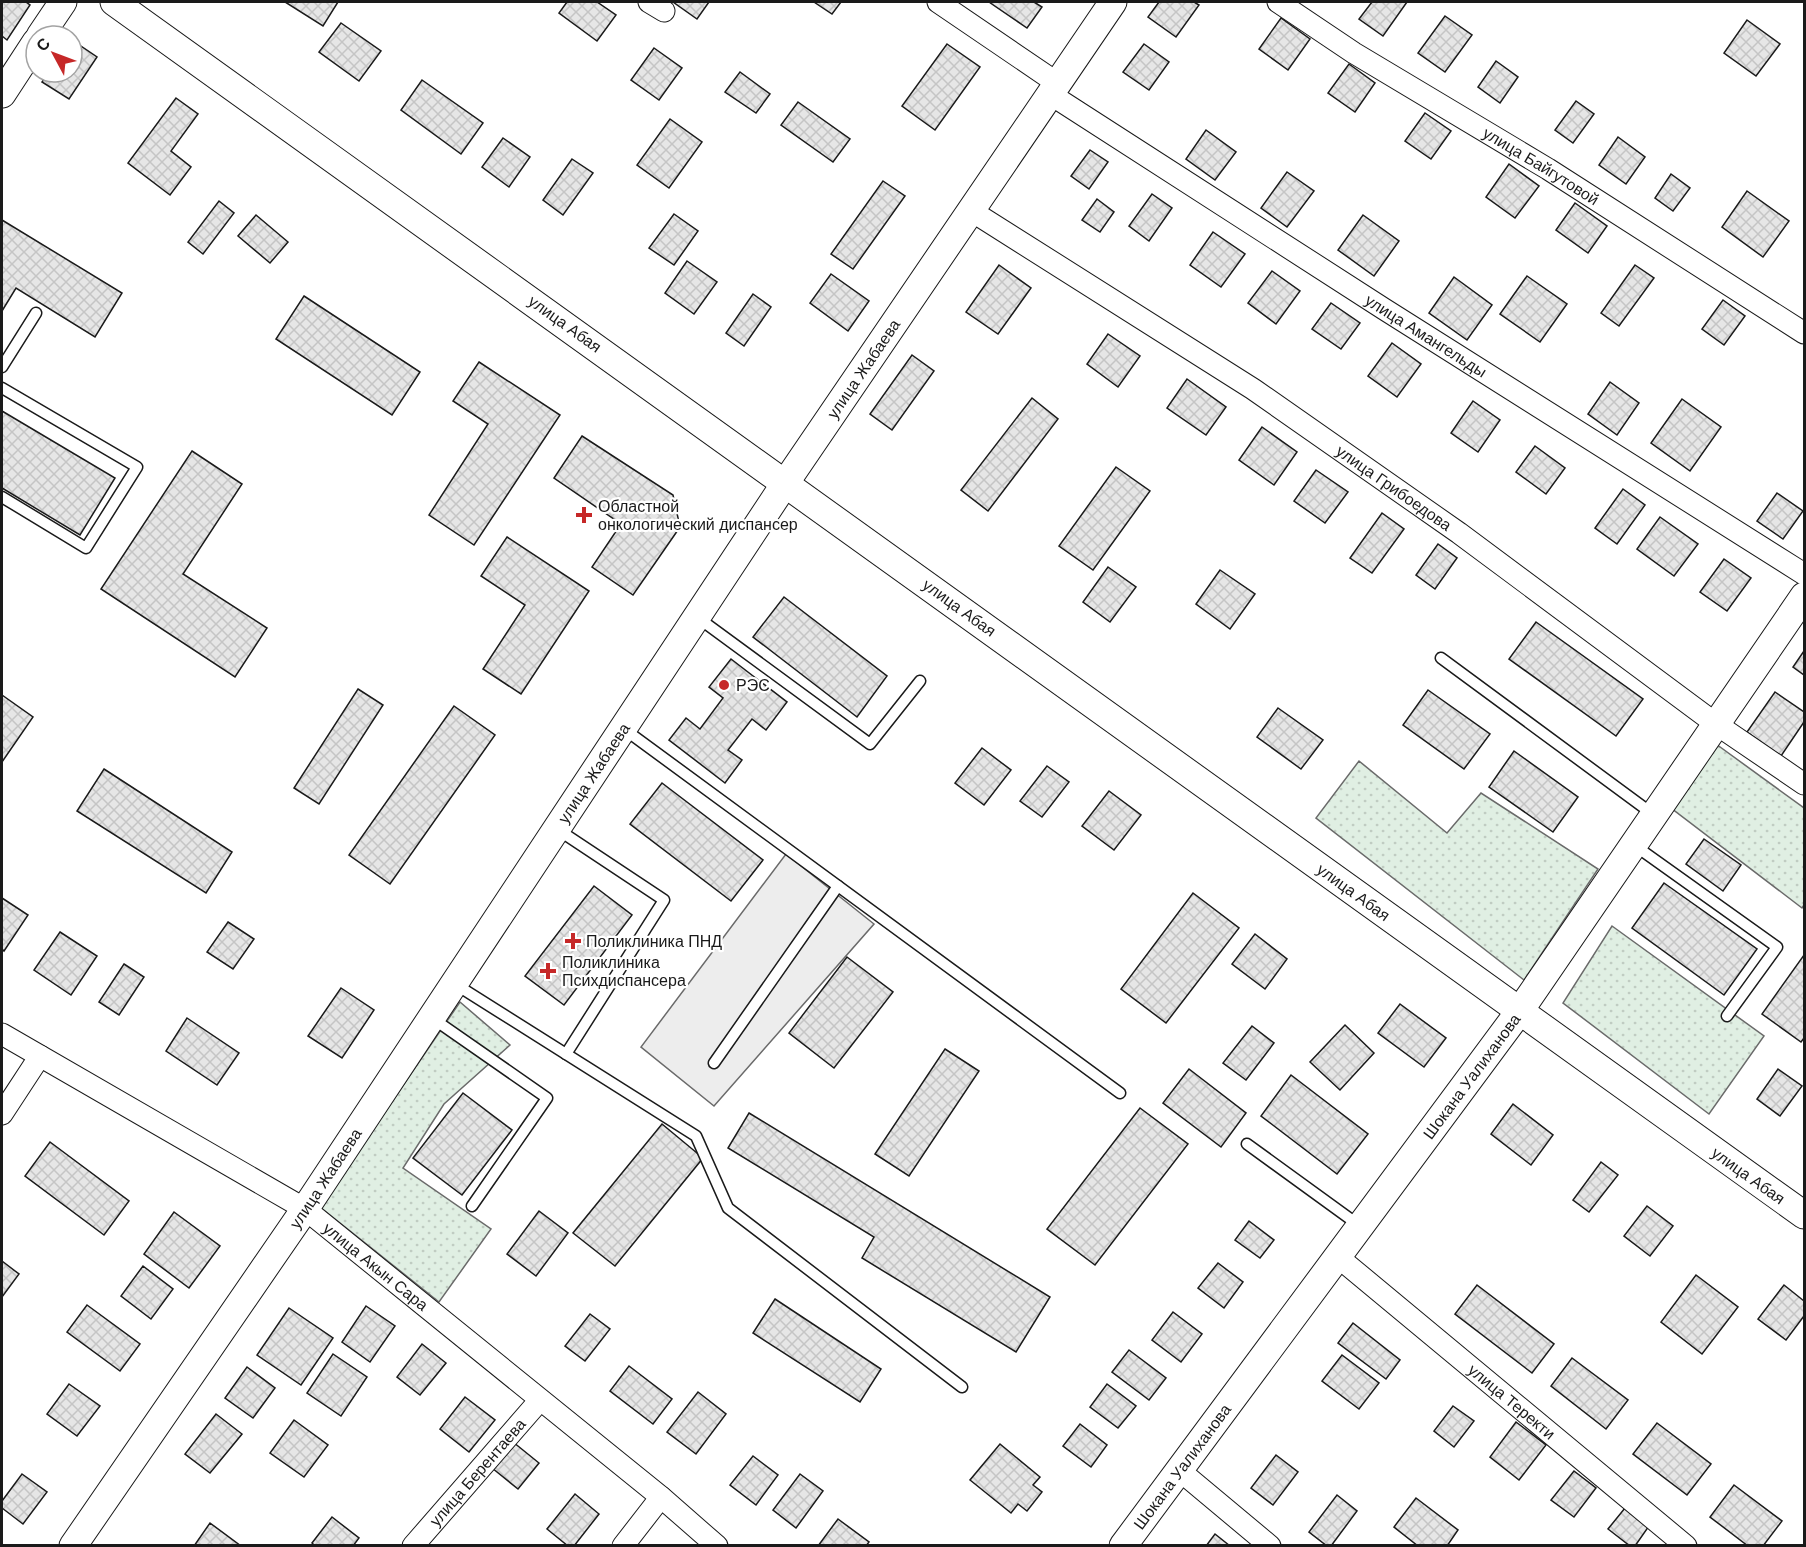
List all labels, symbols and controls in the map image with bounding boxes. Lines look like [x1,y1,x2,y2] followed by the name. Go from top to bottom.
[24,24,84,84] north arrow
[33,34,54,54] text: С
[1480,124,1602,208] street label: улица Байгутовой
[1362,291,1490,381] street label: улица Амангельды
[525,292,605,356] street label: улица Абая
[824,316,903,422] street label: улица Жабаева
[1333,442,1455,534] street label: улица Грибоедова
[598,498,798,533] place label: Областной онкологический диспансер
[575,506,593,524] marker: Областной онкологический диспансер
[920,576,999,640] street label: улица Абая
[736,677,770,694] place label: РЭС
[717,678,731,692] marker: РЭС
[555,720,633,826] street label: улица Жабаева
[1314,860,1393,924] street label: улица Абая
[564,932,582,950] marker: Поликлиника ПНД
[586,933,722,950] place label: Поликлиника ПНД
[562,954,686,989] place label: Поликлиника Психдиспансера
[539,962,557,980] marker: Поликлиника Психдиспансера
[1420,1011,1524,1142] street label: Шокана Уалиханова
[286,1125,365,1232] street label: улица Жабаева
[1708,1144,1788,1208] street label: улица Абая
[320,1219,431,1314] street label: улица Акын Сара
[1465,1361,1558,1443] street label: улица Теректи
[1131,1401,1234,1533] street label: Шокана Уалиханова
[426,1415,529,1530] street label: улица Берентаева

